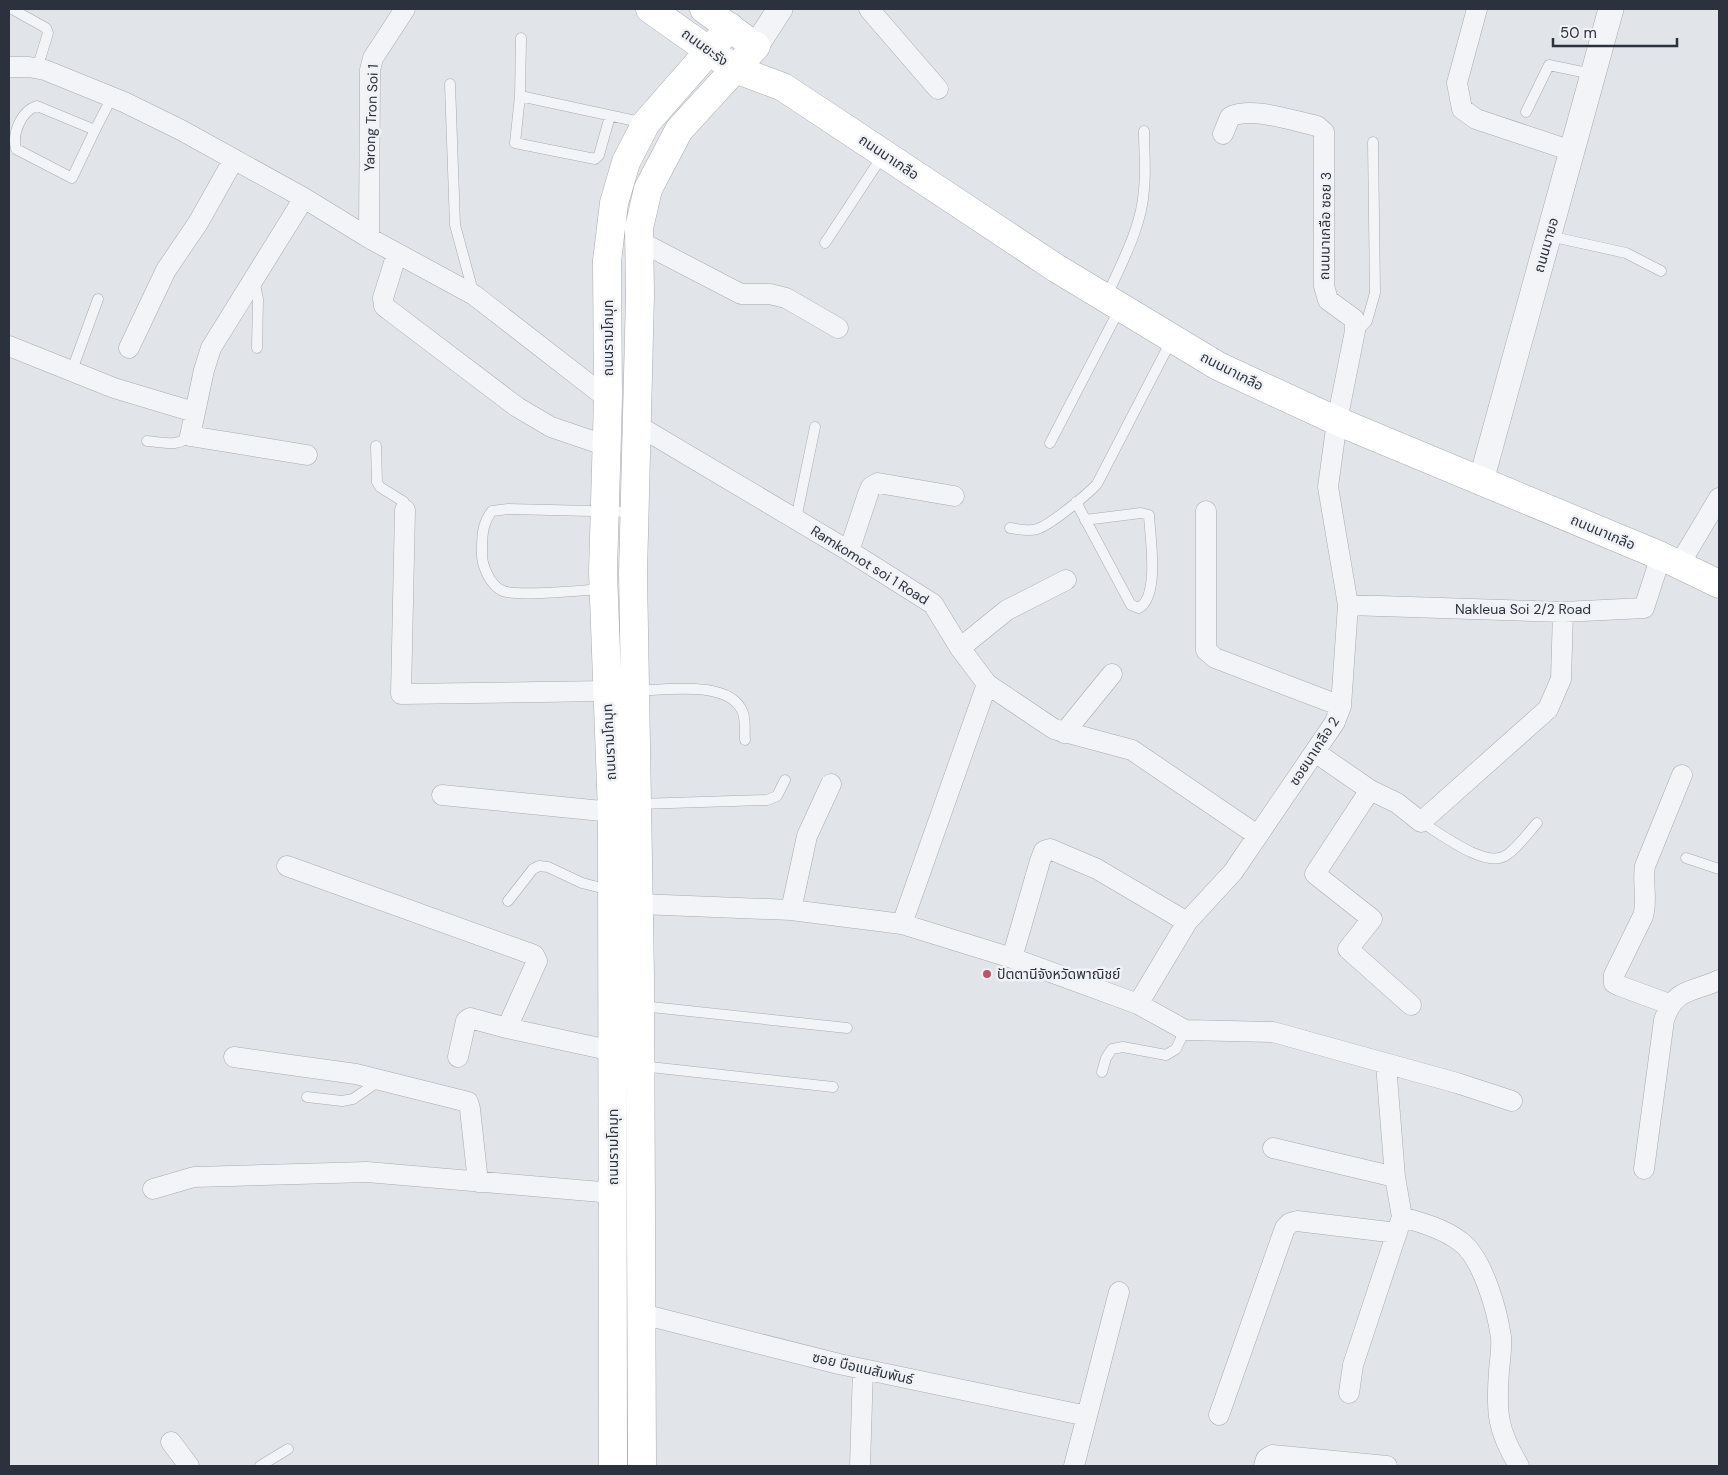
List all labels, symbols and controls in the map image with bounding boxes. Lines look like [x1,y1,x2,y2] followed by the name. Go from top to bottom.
[1553,15,1677,47] scale bar
[1560,23,1597,43] text: 50 m
[678,24,732,70] street label: ถนนยะรัง
[360,64,382,172] street label: Yarong Tron Soi 1
[856,130,922,184] street label: ถนนนาเกลือ
[1315,172,1335,280] street label: ถนนนาเกลือ ซอย 3
[1530,215,1562,275] street label: ถนนมายอ
[599,300,617,376] street label: ถนนรามโกมุท
[1197,347,1267,395] street label: ถนนนาเกลือ
[1568,510,1638,554] street label: ถนนนาเกลือ
[808,521,932,609] street label: Ramkomot soi 1 Road
[1455,600,1591,618] street label: Nakleua Soi 2/2 Road
[598,703,620,781] street label: ถนนรามโกมุท
[1285,713,1343,789] street label: ซอยนาเกลือ 2
[997,965,1121,983] place label: ปัตตานีจังหวัดพาณิชย์
[981,968,993,980] marker: ปัตตานีจังหวัดพาณิชย์
[604,1109,622,1185] street label: ถนนรามโกมุท
[811,1348,916,1388] street label: ซอย บือแนสัมพันธ์

